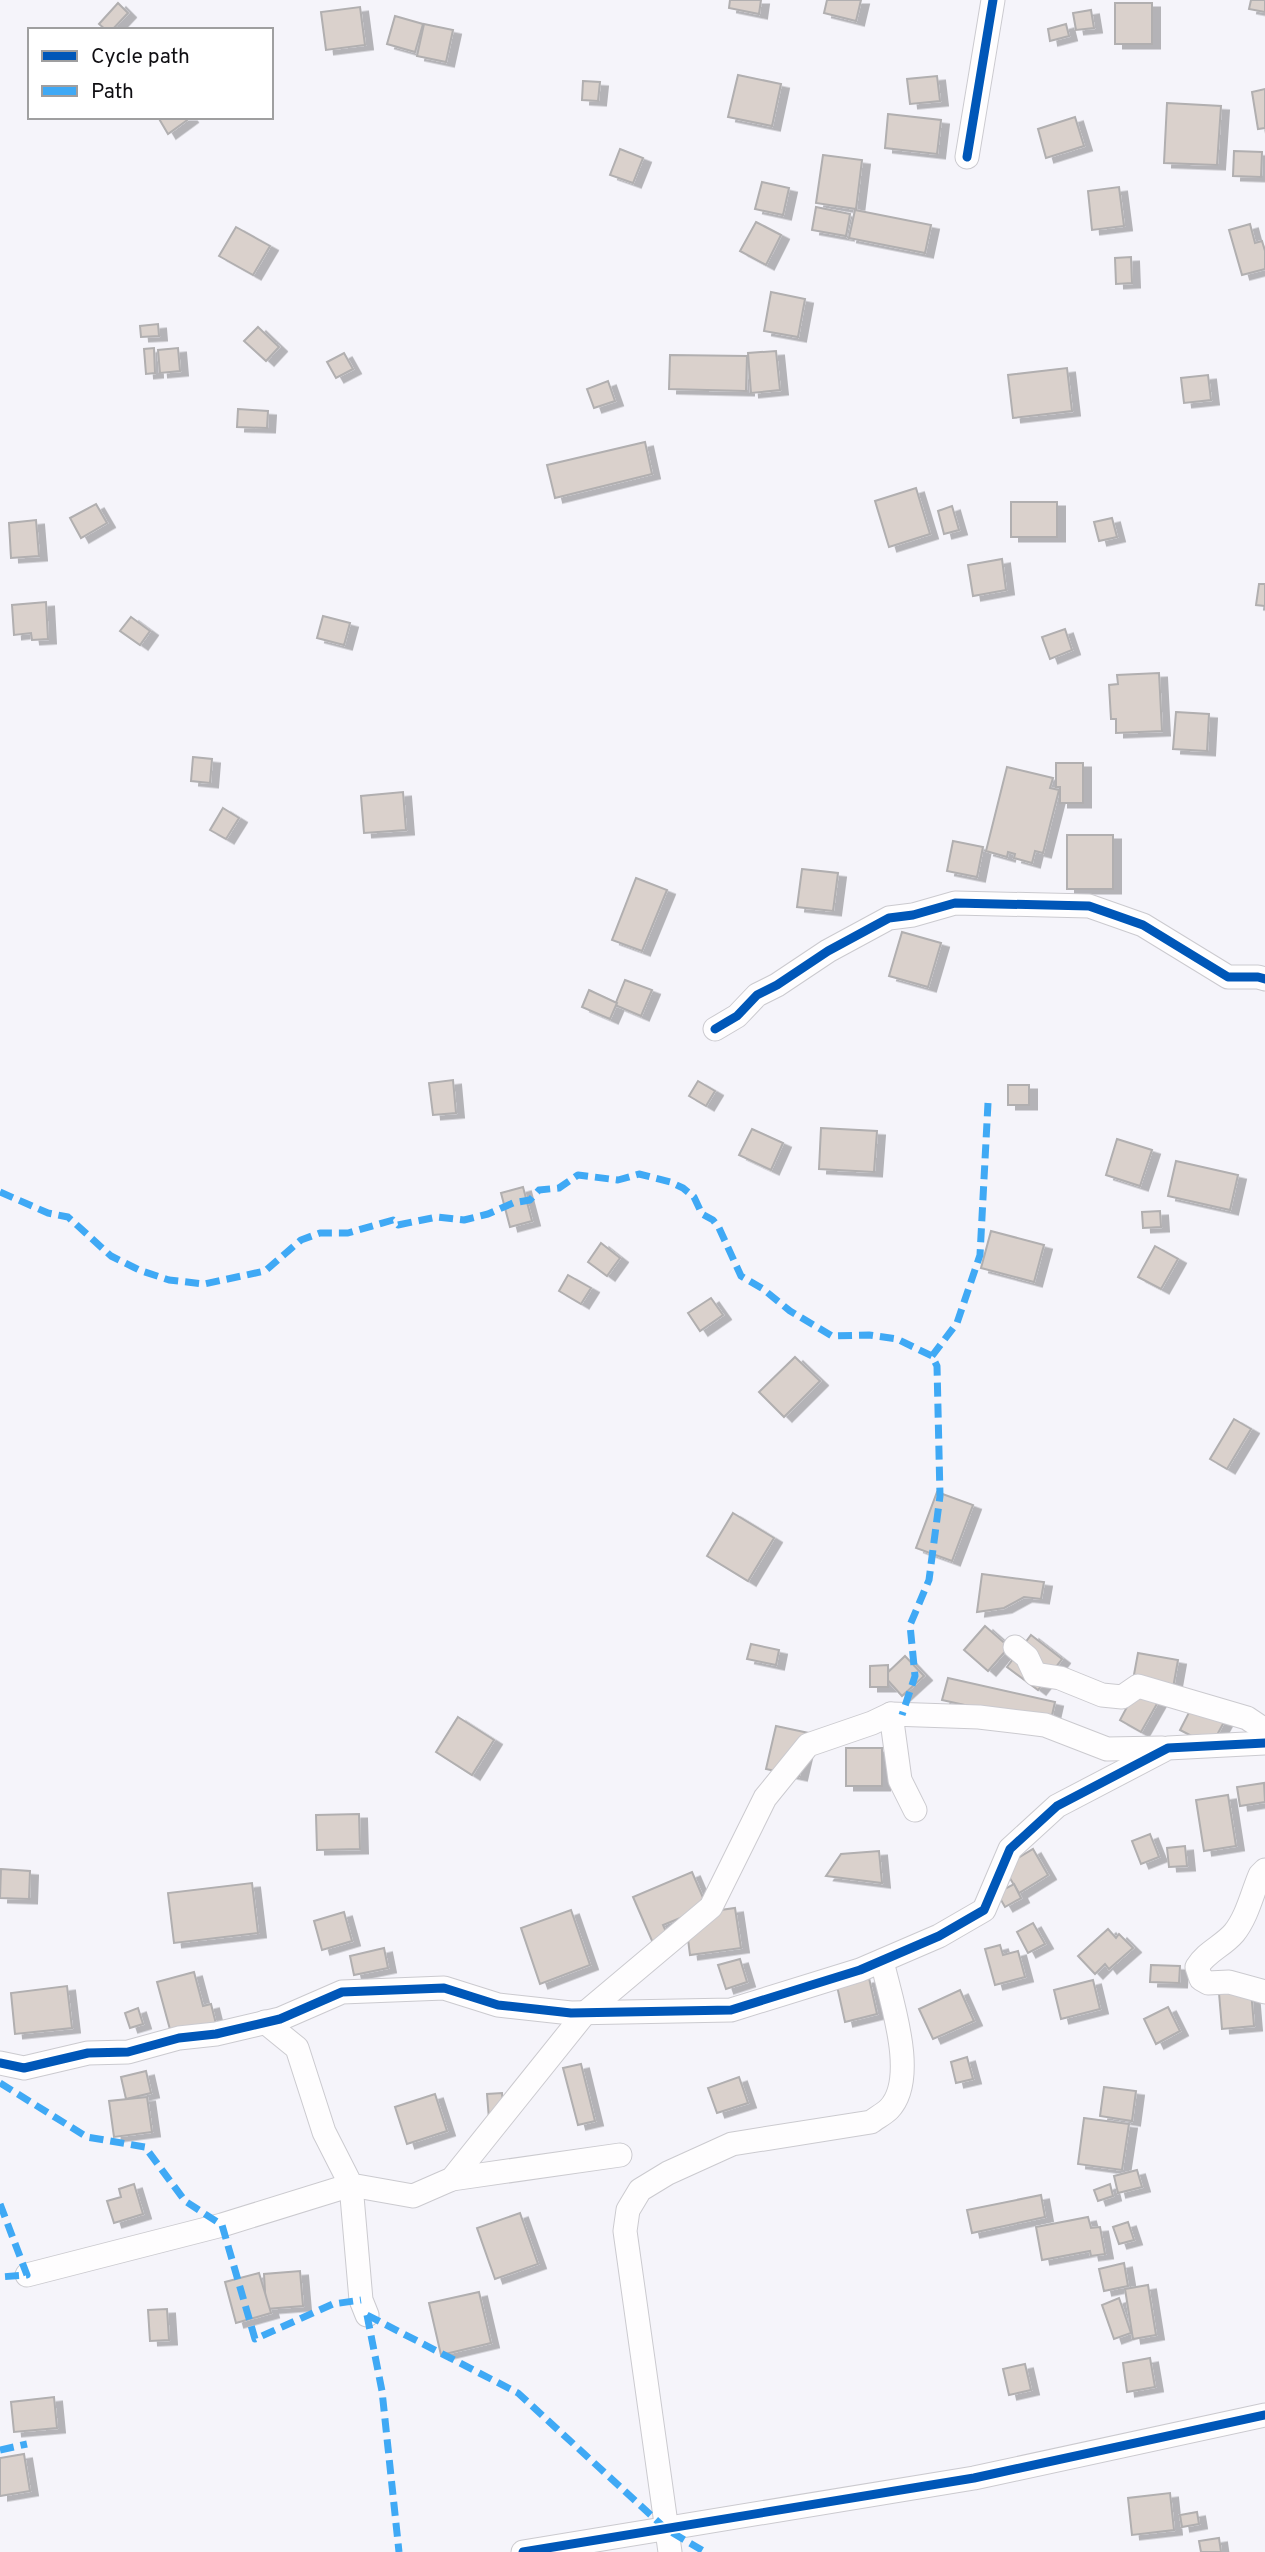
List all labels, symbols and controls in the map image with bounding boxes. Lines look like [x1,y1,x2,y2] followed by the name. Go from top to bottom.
[28,28,273,119] legend
[91,44,190,71] text: Cycle path
[91,79,134,106] text: Path

